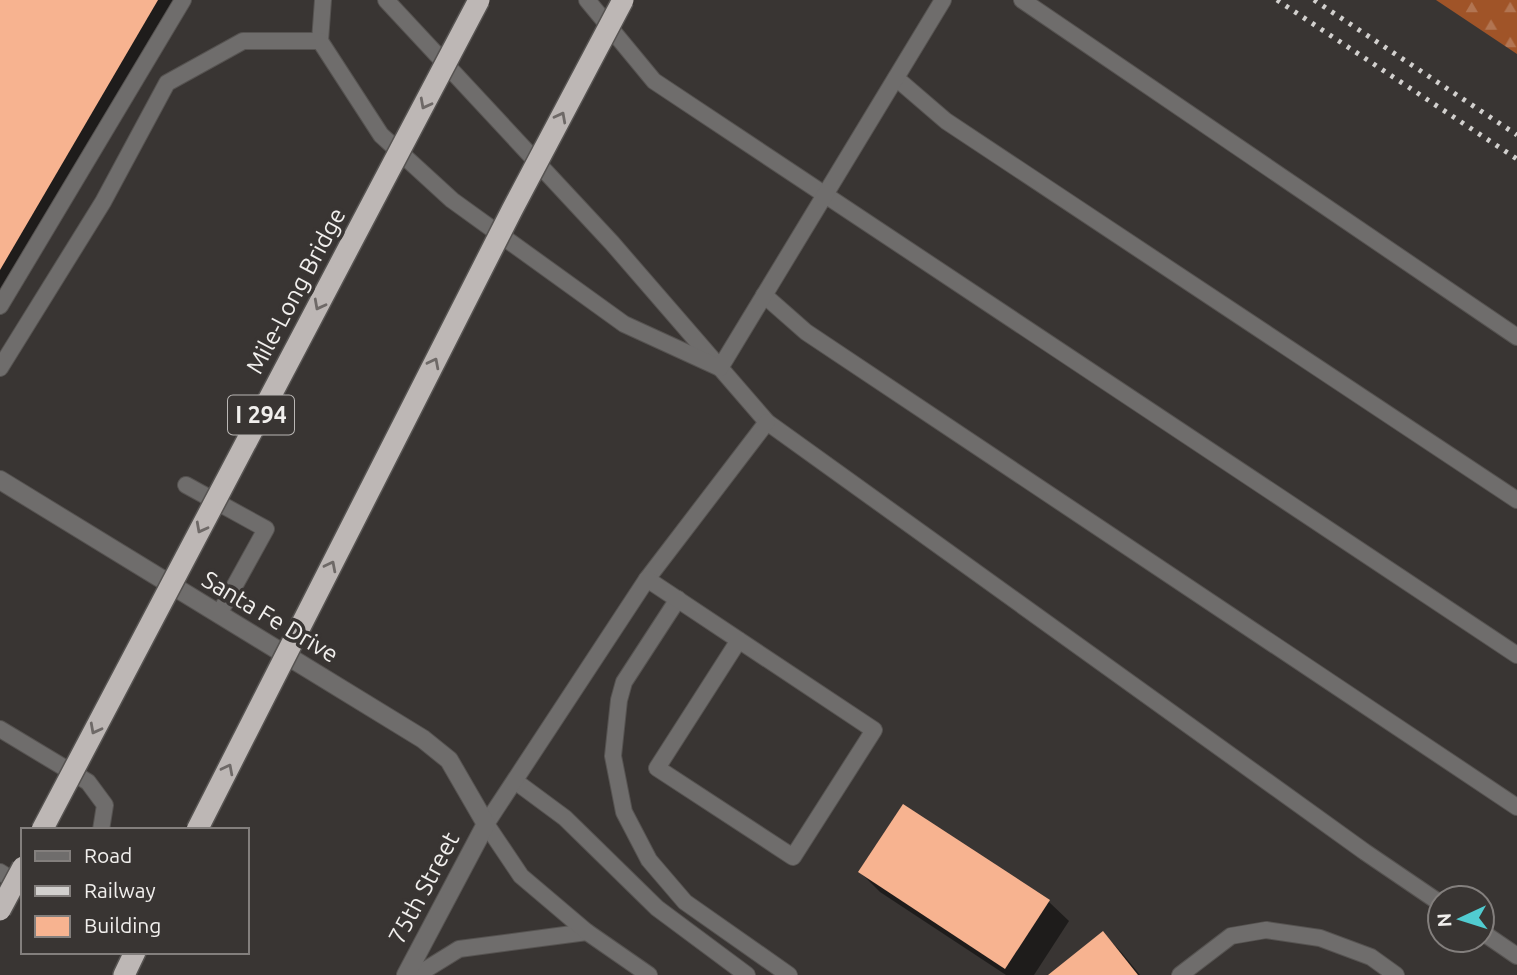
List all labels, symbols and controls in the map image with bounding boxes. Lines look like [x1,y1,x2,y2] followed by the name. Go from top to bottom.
[419,97,433,109] one-way arrow
[552,112,566,124] one-way arrow
[241,203,351,378] street label: Mile-Long Bridge
[313,298,327,310] one-way arrow
[426,358,440,370] one-way arrow
[228,396,294,434] road number: I 294
[196,521,210,533] one-way arrow
[323,561,337,573] one-way arrow
[197,565,343,668] street label: Santa Fe Drive
[90,722,103,734] one-way arrow
[220,764,234,776] one-way arrow
[383,827,465,948] street label: 75th Street
[21,828,248,954] legend
[84,843,132,867] text: Road
[84,878,156,902] text: Railway
[1426,884,1496,954] north arrow
[1433,912,1456,928] text: N
[84,913,161,937] text: Building

